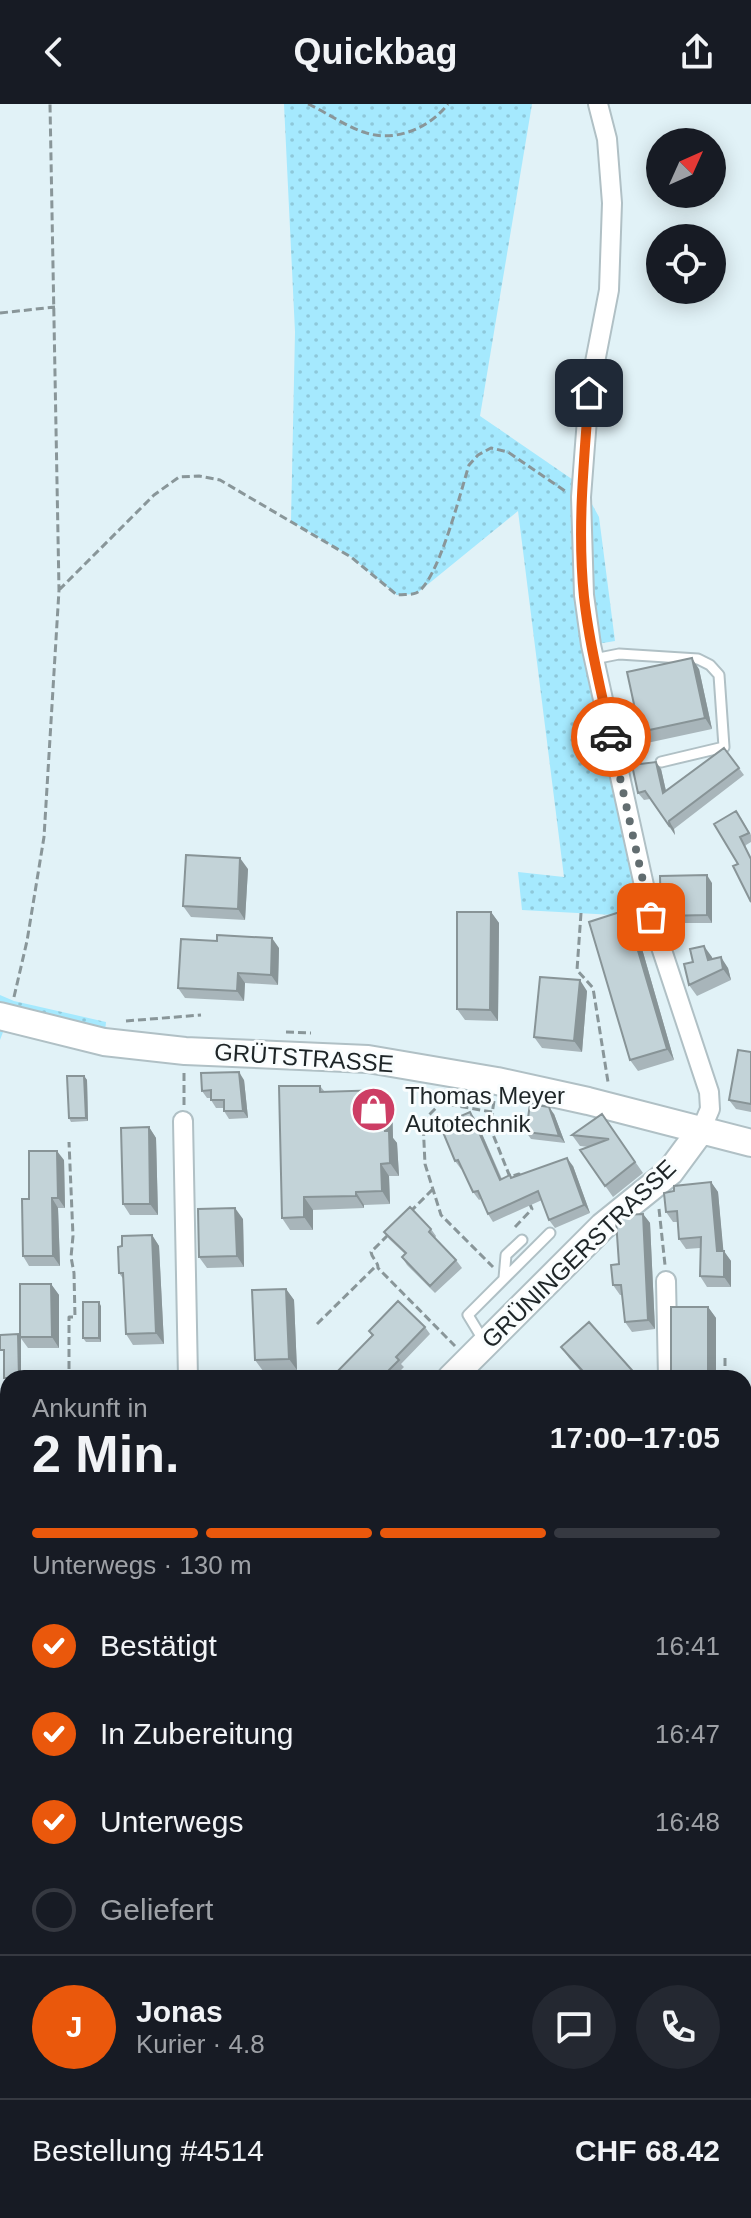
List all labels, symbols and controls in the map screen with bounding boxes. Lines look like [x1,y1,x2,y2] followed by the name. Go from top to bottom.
[32,30,76,74] icon: back
[675,30,719,74] icon: share
[293,31,458,72] text: Quickbag
[646,128,726,208] north arrow
[646,128,726,304] map controls
[646,224,726,304] button: locate
[555,359,623,427] pin
[567,371,611,415] icon: home
[571,697,651,777] courier
[589,715,633,759] icon: car
[617,883,685,951] pin
[629,895,673,939] icon: bag
[213,1038,395,1077] street label: GRÜTSTRASSE
[405,1082,565,1137] place label: Thomas Meyer Autotechnik
[350,1086,398,1134] shop icon: Thomas Meyer Autotechnik
[476,1154,681,1353] street label: GRÜNINGERSTRASSE
[32,1393,148,1423] text: Ankunft in
[550,1421,720,1454] text: 17:00–17:05
[32,1425,179,1483] text: 2 Min.
[32,1550,252,1580] text: Unterwegs · 130 m
[32,1624,76,1668] icon: check
[100,1629,217,1662] text: Bestätigt
[655,1631,720,1661] text: 16:41
[32,1712,76,1756] icon: check
[100,1717,293,1750] text: In Zubereitung
[655,1719,720,1749] text: 16:47
[32,1800,76,1844] icon: check
[100,1805,243,1838] text: Unterwegs
[655,1807,720,1837] text: 16:48
[100,1893,213,1926] text: Geliefert
[532,1985,616,2069] button: chat
[636,1985,720,2069] button: phone
[136,1995,223,2028] text: Jonas
[66,2010,82,2043] text: J
[136,2029,265,2059] text: Kurier · 4.8
[32,2134,264,2167] text: Bestellung #4514
[575,2134,720,2167] text: CHF 68.42

